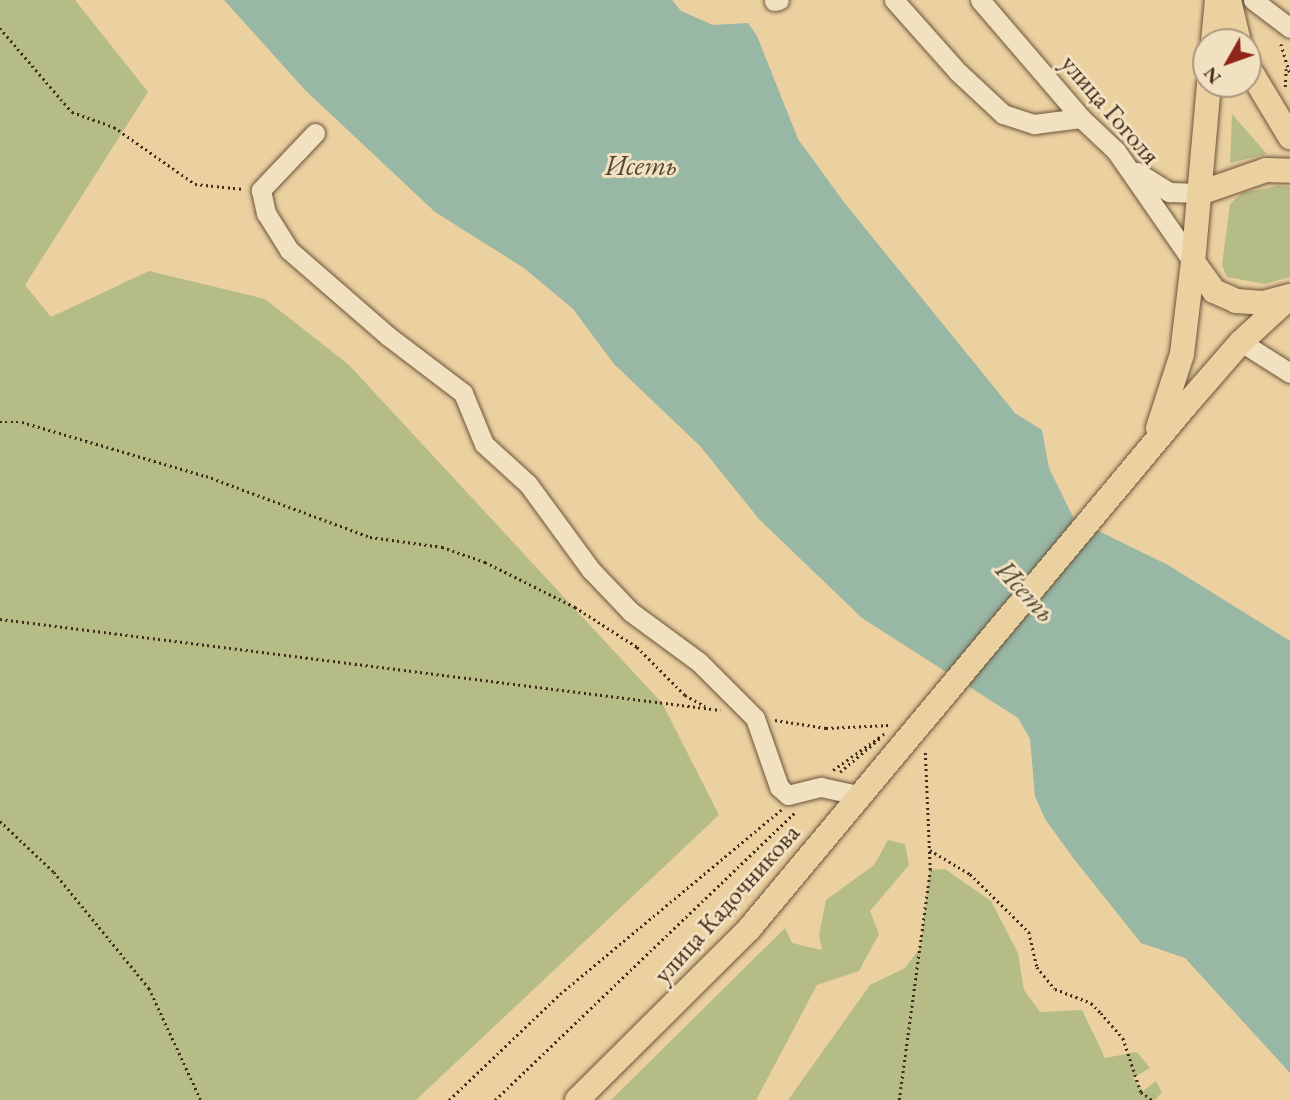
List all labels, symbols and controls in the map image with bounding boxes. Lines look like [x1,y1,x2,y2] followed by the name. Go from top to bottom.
[1192,28,1262,98] north arrow
[1054,49,1166,171] street label: улица Гоголя
[1198,62,1227,89] text: N
[605,148,677,182] water label: Исеть
[989,553,1063,629] water label: Исеть
[647,818,807,990] street label: улица Кадочникова

